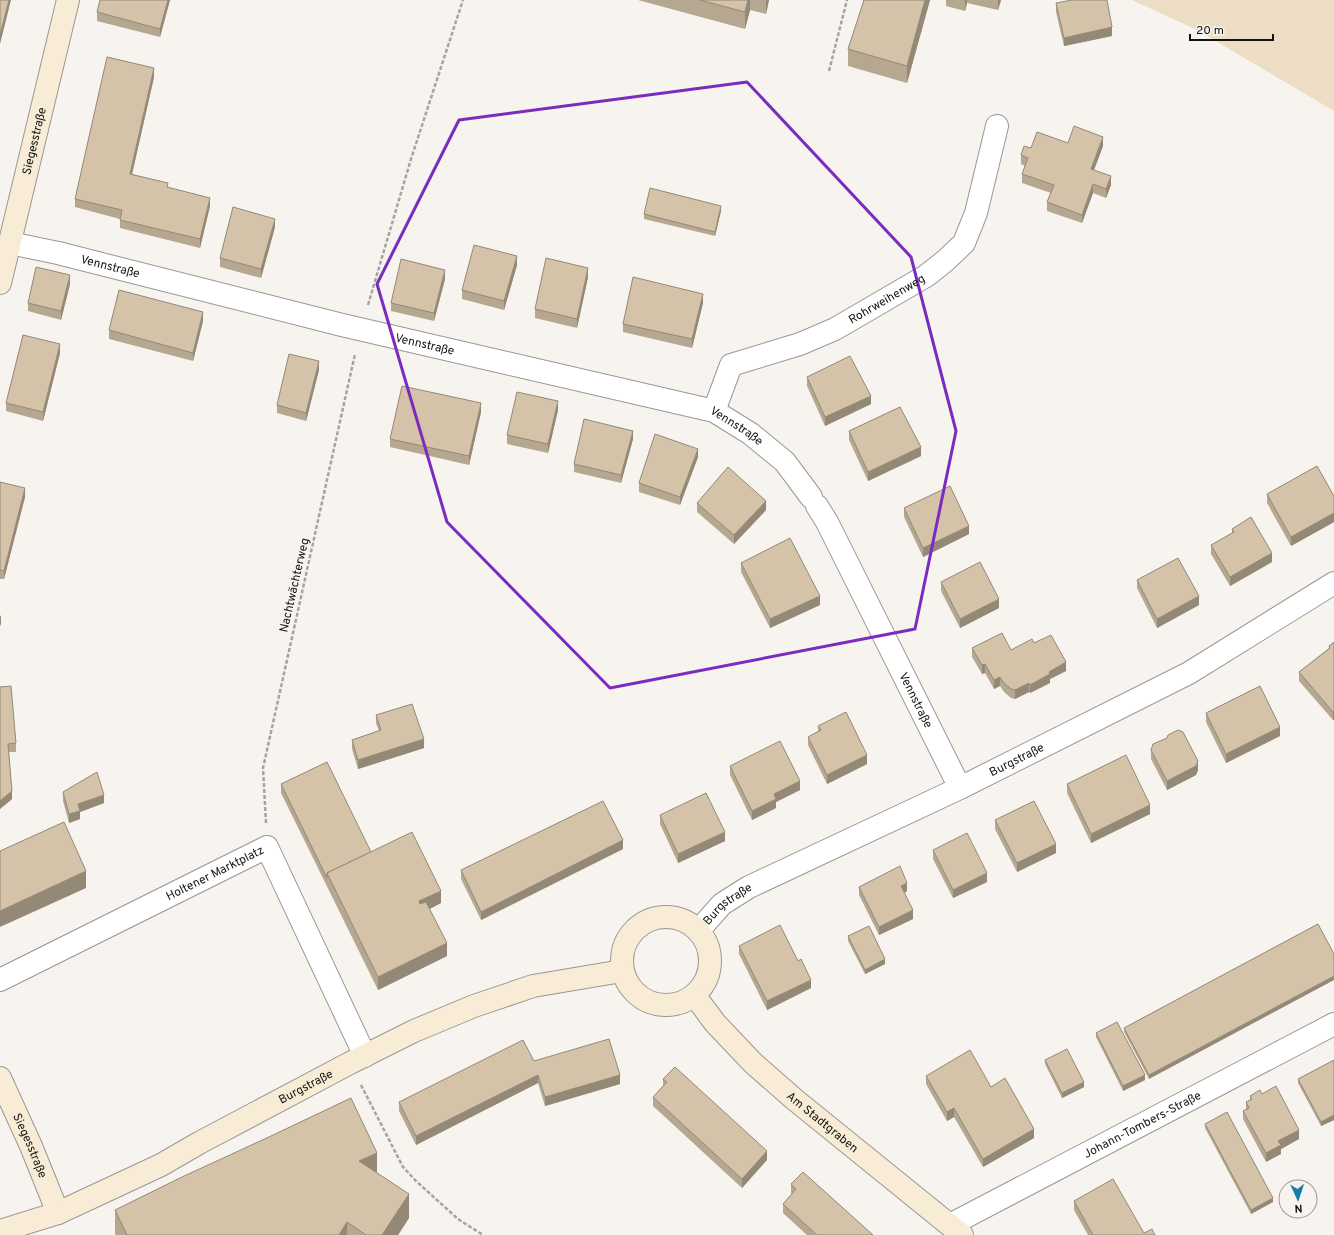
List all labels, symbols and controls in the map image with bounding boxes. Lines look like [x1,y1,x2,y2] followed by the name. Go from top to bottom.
[1190,16,1273,42] scale bar
[1196,23,1224,39] text: 20 m
[19,106,51,177] street label: Siegesstraße
[79,252,141,282] street label: Vennstraße
[846,271,928,328] street label: Rohrweihenweg
[393,331,456,360] street label: Vennstraße
[707,403,766,450] street label: Vennstraße
[276,536,314,634] street label: Nachtwächterweg
[895,670,936,731] street label: Vennstraße
[987,740,1047,781] street label: Burgstraße
[164,843,267,905] street label: Holtener Marktplatz
[700,880,756,929] street label: Burgstraße
[276,1066,336,1108] street label: Burgstraße
[1081,1088,1204,1163] street label: Johann-Tombers-Straße
[782,1089,861,1157] street label: Am Stadtgraben
[8,1111,50,1181] street label: Siegesstraße
[1278,1179,1318,1219] north arrow
[1294,1201,1303,1215] text: N

